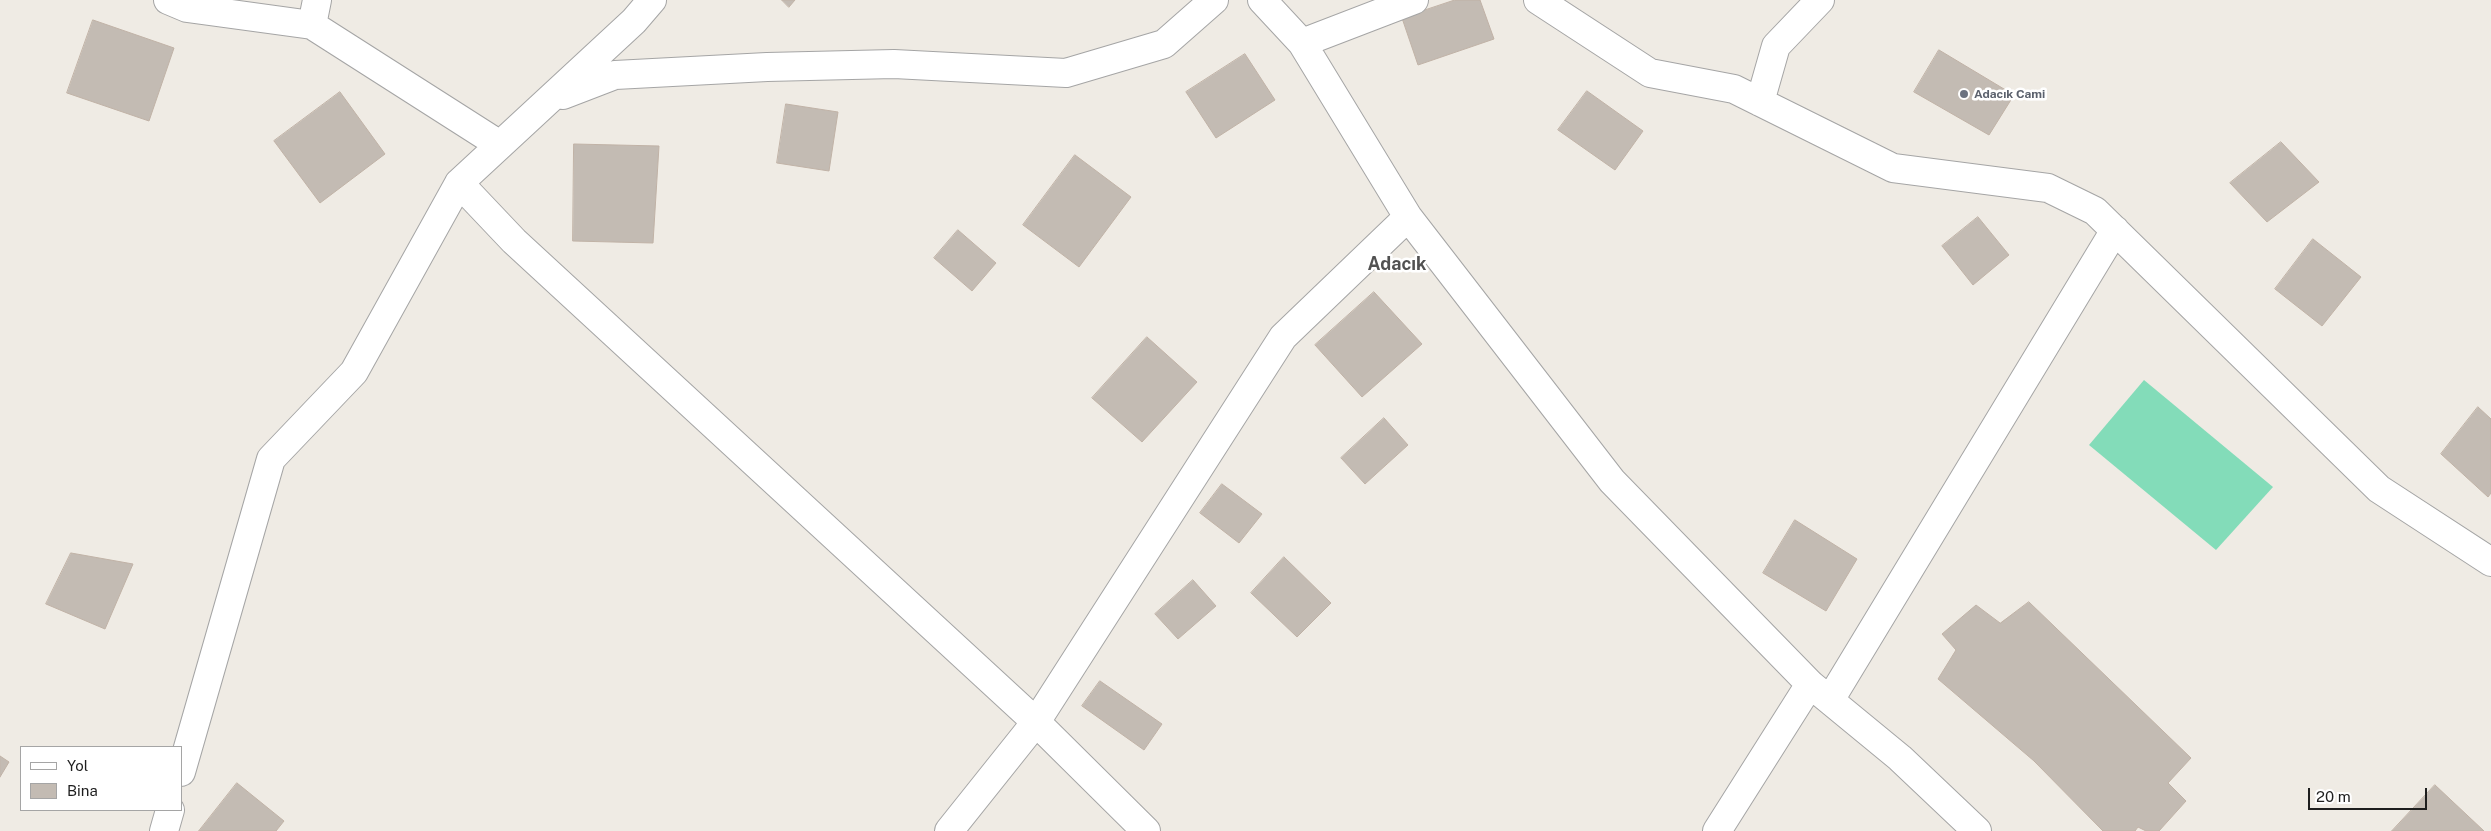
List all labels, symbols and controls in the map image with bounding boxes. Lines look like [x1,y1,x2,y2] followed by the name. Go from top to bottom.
[1974,87,2045,101] place label: Adacık Cami
[1958,88,1970,100] marker: Adacık Cami
[1368,253,1426,275] district label: Adacık
[20,746,182,811] legend
[67,757,88,774] text: Yol
[2311,778,2430,810] scale bar
[67,782,98,799] text: Bina
[2316,788,2351,805] text: 20 m

